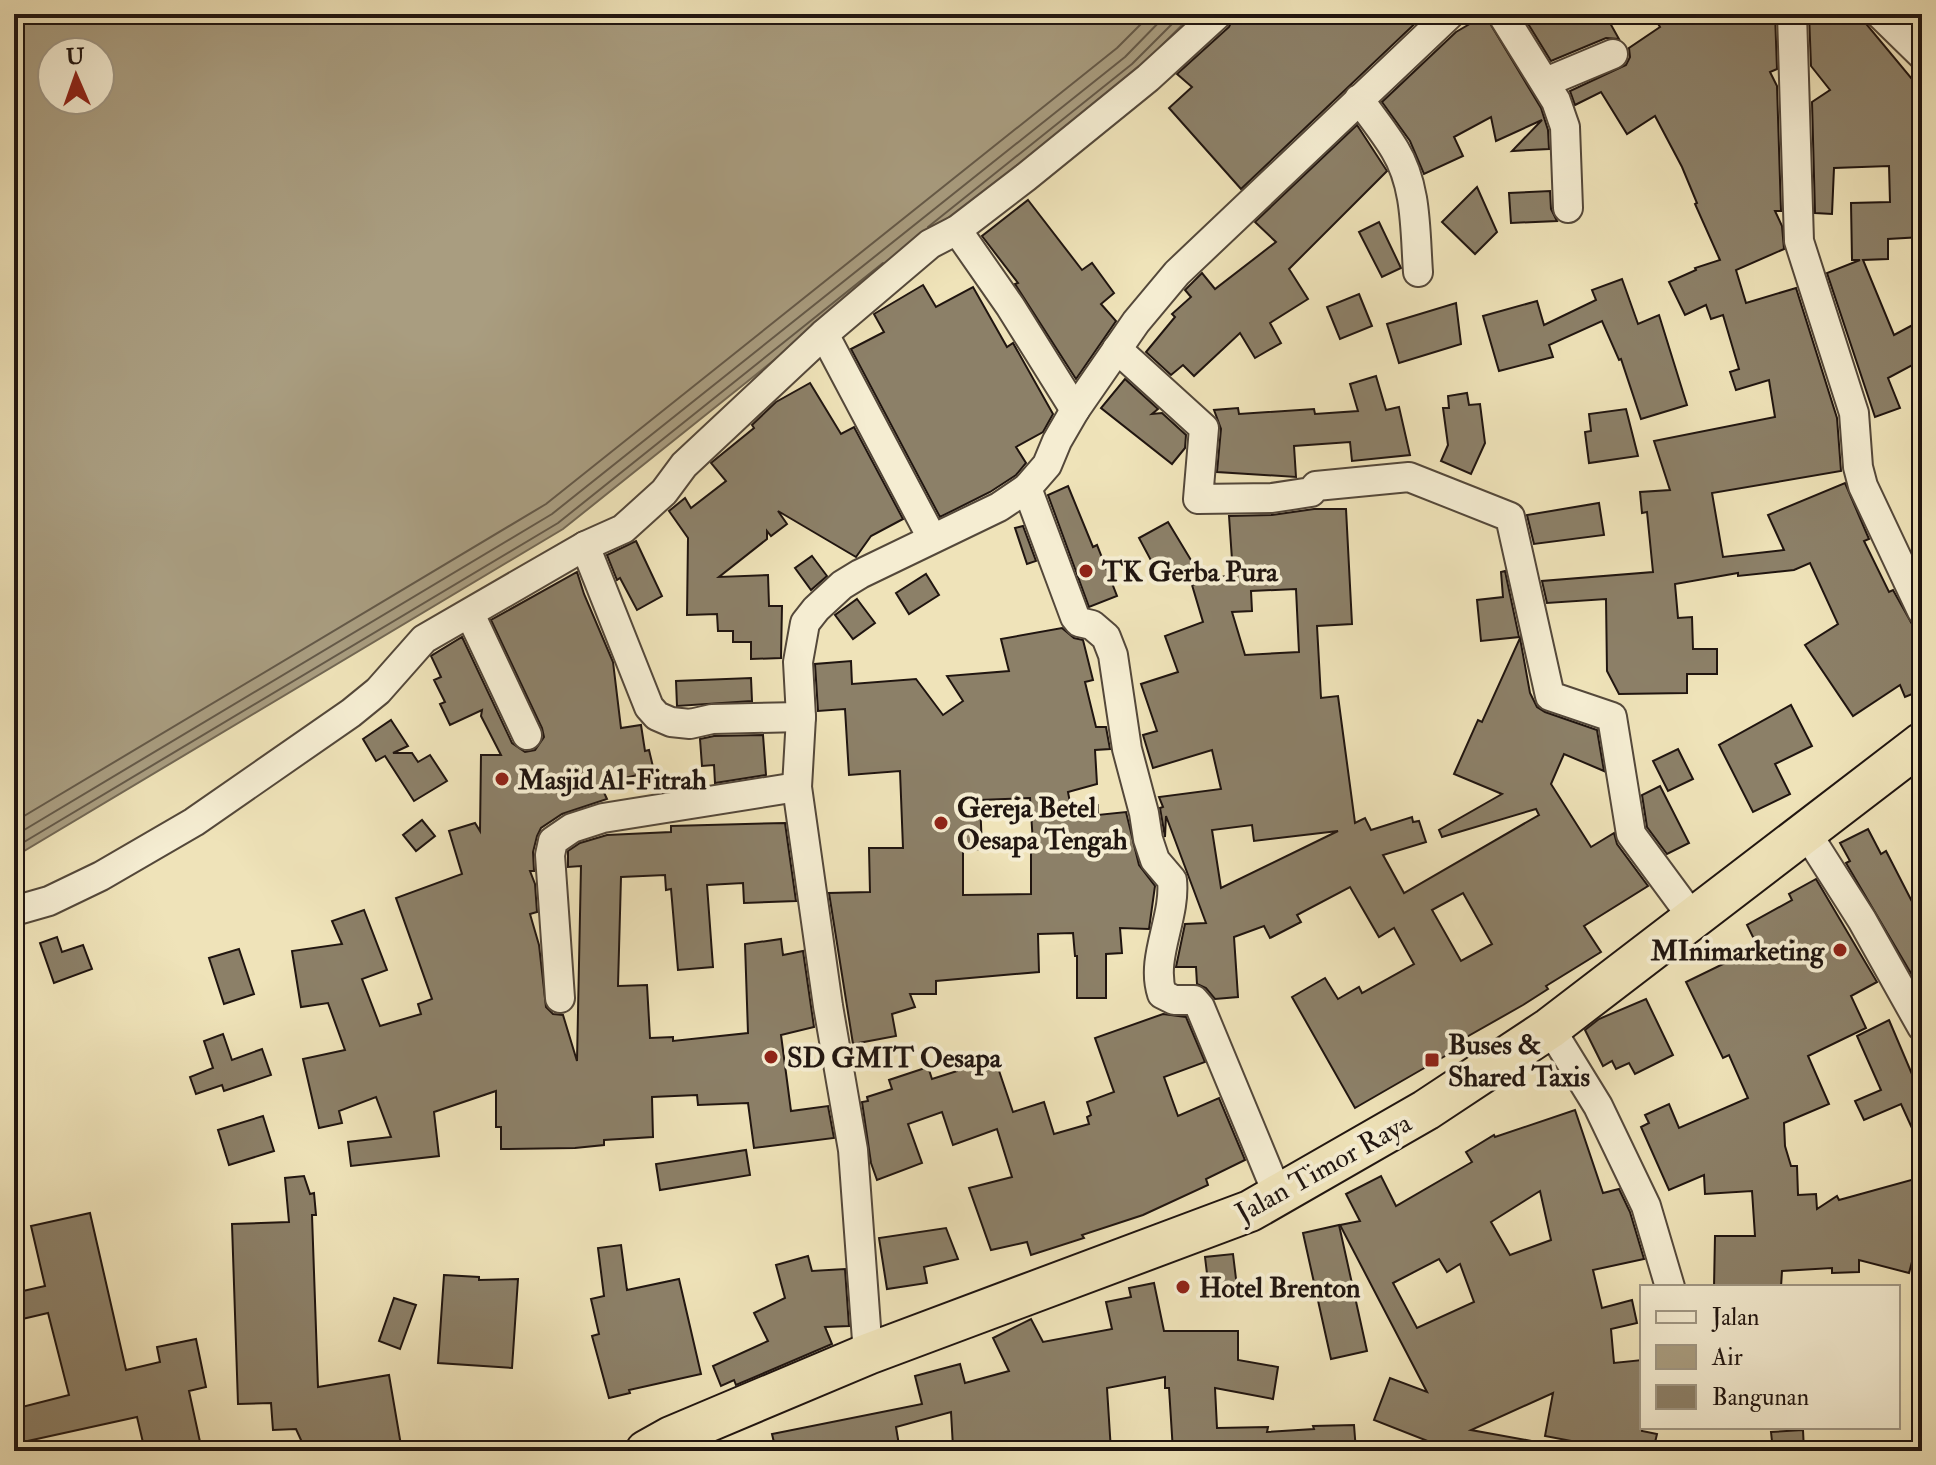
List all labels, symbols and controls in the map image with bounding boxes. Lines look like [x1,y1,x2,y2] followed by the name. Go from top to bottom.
[36,36,116,116] north arrow
[66,43,86,71] text: U
[1101,555,1279,590] place label: TK Gerba Pura
[1077,562,1095,580] marker: TK Gerba Pura
[517,763,707,798] place label: Masjid Al-Fitrah
[493,770,511,788] marker: Masjid Al-Fitrah
[957,791,1128,858] place label: Gereja Betel Oesapa Tengah
[932,814,950,832] marker: Gereja Betel Oesapa Tengah
[1650,934,1825,969] place label: MInimarketing
[1831,941,1849,959] marker: MInimarketing
[1448,1028,1591,1095] place label: Buses & Shared Taxis
[787,1041,1003,1076] place label: SD GMIT Oesapa
[762,1048,780,1066] marker: SD GMIT Oesapa
[1423,1051,1441,1069] marker: Buses & Shared Taxis
[1229,1105,1418,1232] street label: Jalan Timor Raya
[1199,1271,1361,1306] place label: Hotel Brenton
[1174,1278,1192,1296] marker: Hotel Brenton
[1640,1285,1900,1429] legend
[1711,1302,1759,1333] text: Jalan
[1711,1342,1743,1373] text: Air
[1712,1382,1809,1413] text: Bangunan

